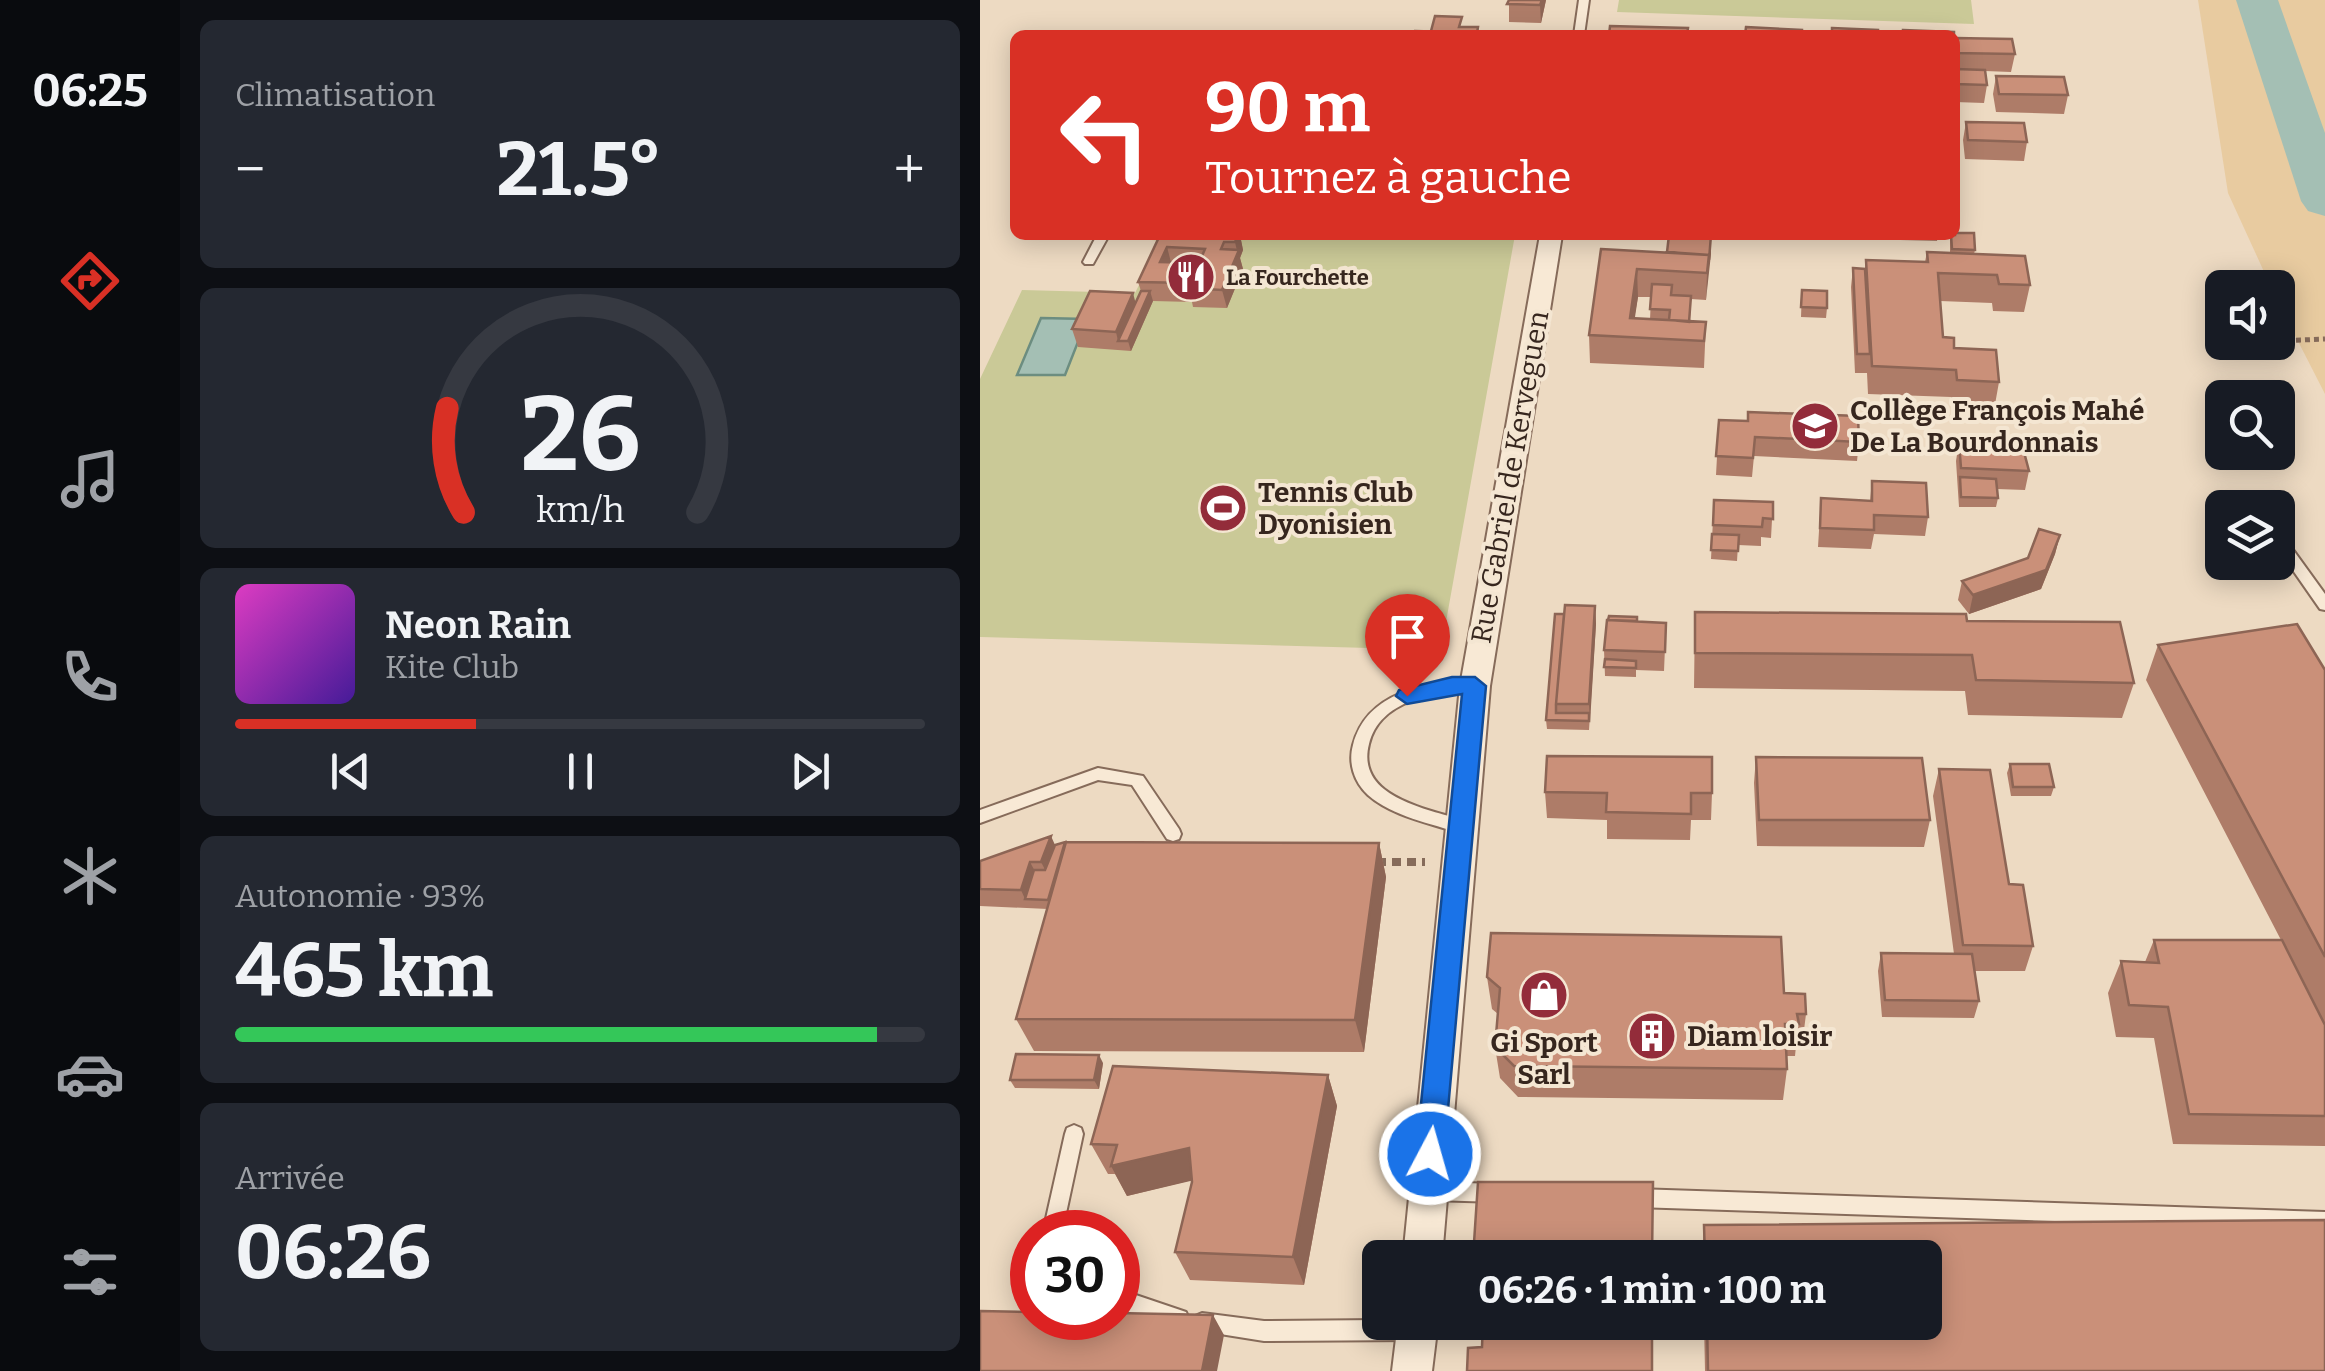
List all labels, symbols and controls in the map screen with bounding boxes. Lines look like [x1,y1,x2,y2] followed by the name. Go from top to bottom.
[32,64,148,118] text: 06:25
[1205,66,1370,150] text: 90 m
[1040,70,1170,200] icon: left
[235,76,435,114] text: Climatisation
[496,125,662,215] text: 21.5°
[235,137,265,203] text: −
[894,137,925,203] text: +
[1205,151,1572,205] text: Tournez à gauche
[55,246,125,316] icon: directions
[1165,251,1217,303] restaurant icon: La Fourchette
[1226,264,1369,291] place label: La Fourchette
[2205,270,2295,580] map controls
[2205,270,2295,360] button: sound
[1464,308,1556,646] street label: Rue Gabriel de Kerveguen
[520,373,640,498] text: 26
[2205,380,2295,470] button: search
[1850,394,2144,459] place label: Collège François Mahé De La Bourdonnais
[1789,400,1841,452] school or university icon: Collège François Mahé De La Bourdonnais
[55,444,125,514] icon: music
[1258,476,1413,541] place label: Tennis Club Dyonisien
[1197,482,1249,534] sports icon: Tennis Club Dyonisien
[536,489,624,531] text: km/h
[2205,490,2295,580] button: layers
[1365,594,1450,697] pin
[385,602,571,648] text: Neon Rain
[1380,609,1435,664] icon: arrive
[55,642,125,712] icon: phone
[385,648,519,686] text: Kite Club
[323,744,378,799] icon: previous
[553,744,608,799] icon: pause
[783,744,838,799] icon: next
[55,841,125,911] icon: climate
[235,877,485,915] text: Autonomie · 93%
[235,926,493,1016] text: 465 km
[1518,969,1570,1021] shop icon: Gi Sport Sarl
[1626,1010,1678,1062] building icon: Diam loisir
[1687,1020,1832,1053] place label: Diam loisir
[1490,1026,1598,1091] place label: Gi Sport Sarl
[55,1039,125,1109] icon: car
[1378,1102,1482,1206] position arrow
[235,1159,345,1197] text: Arrivée
[235,1208,431,1298] text: 06:26
[1010,1210,1140,1340] speed limit sign: 30
[55,1237,125,1307] icon: filters
[1478,1267,1826,1313] text: 06:26 · 1 min · 100 m

